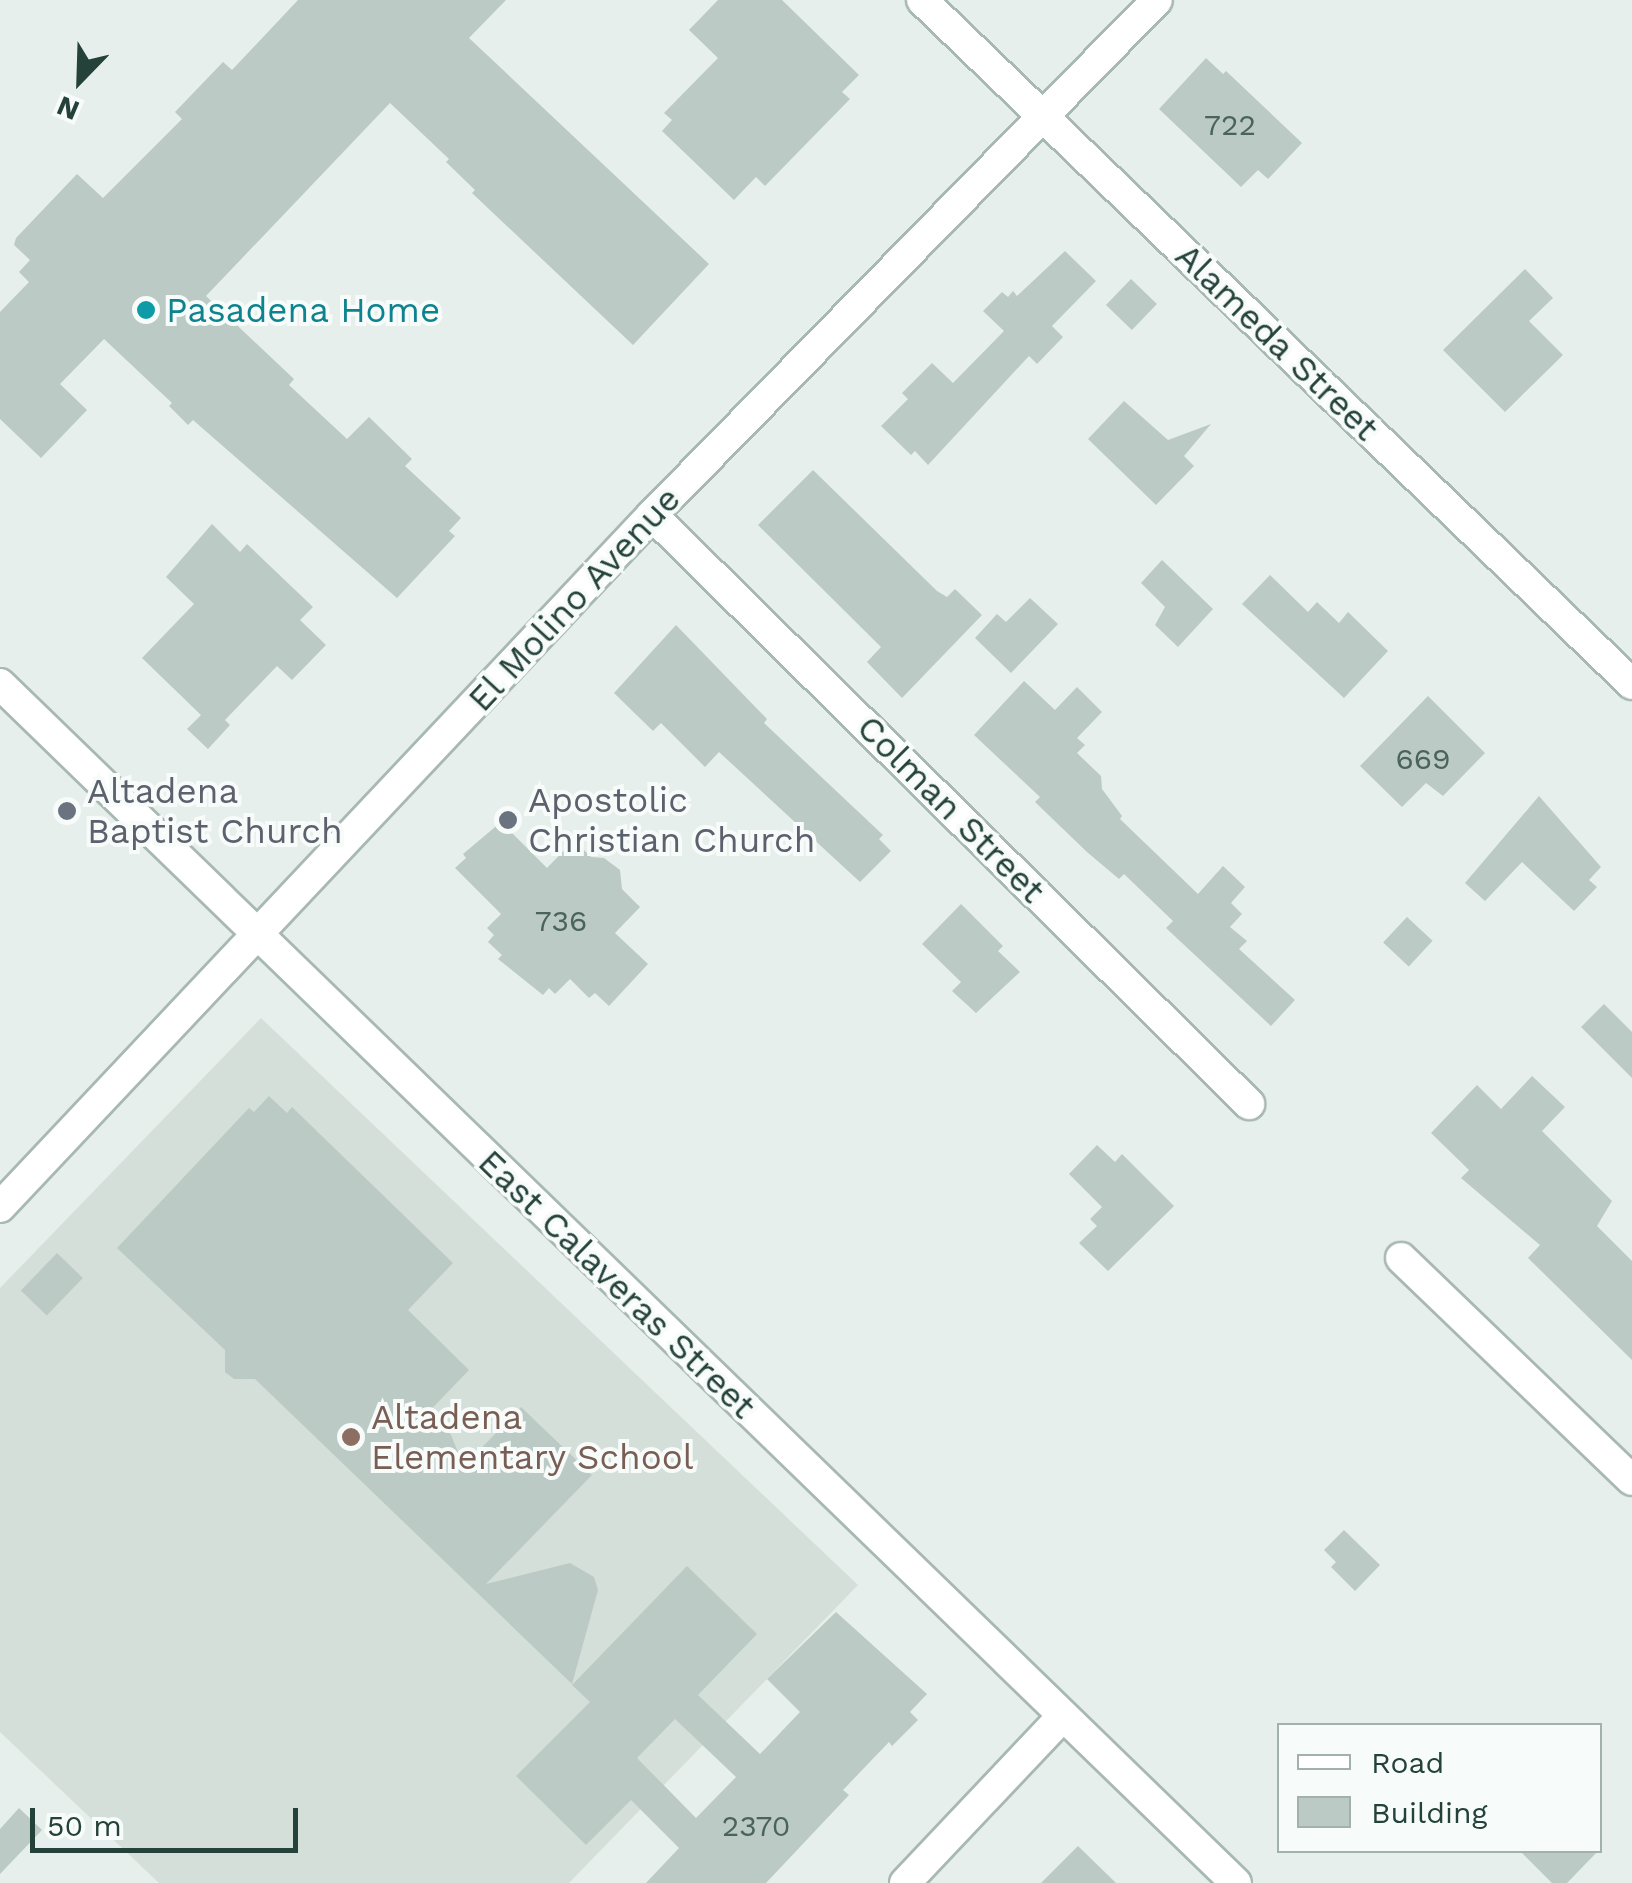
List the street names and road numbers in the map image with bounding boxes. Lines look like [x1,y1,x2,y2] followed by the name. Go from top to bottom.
[1167,234,1387,450] street label: Alameda Street
[458,477,690,721] street label: El Molino Avenue
[849,707,1053,911] street label: Colman Street
[470,1141,764,1427] street label: East Calaveras Street

